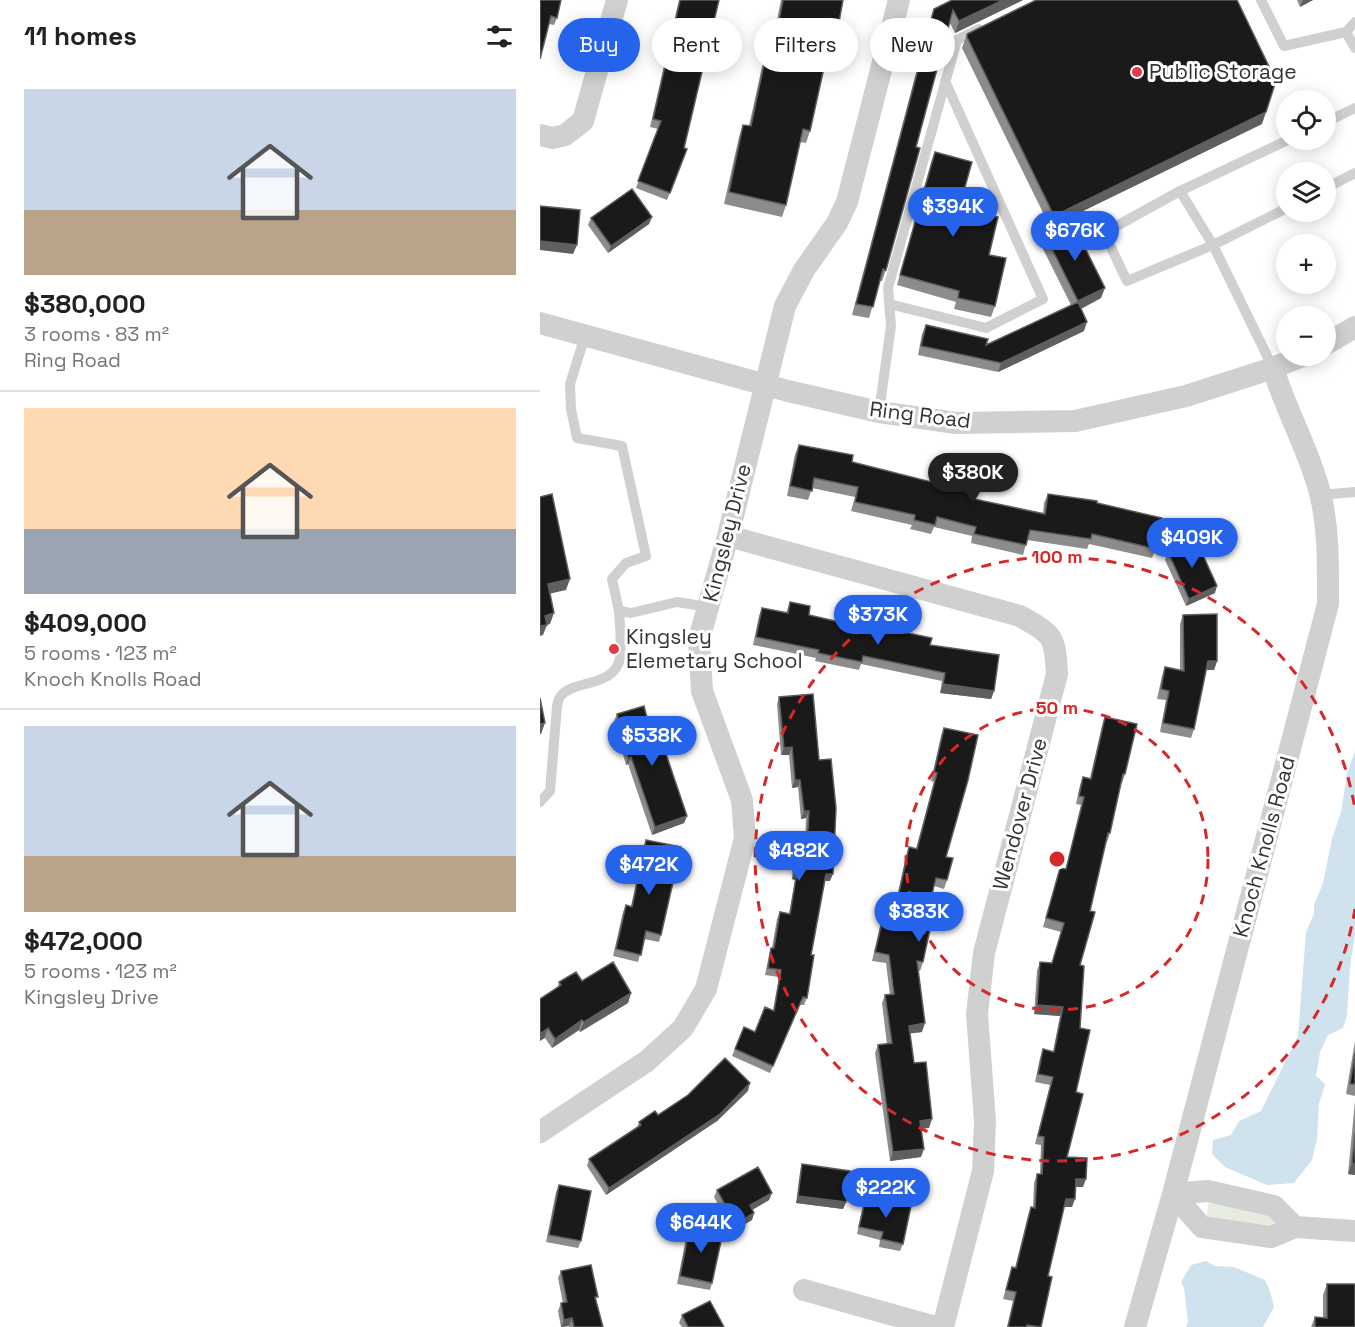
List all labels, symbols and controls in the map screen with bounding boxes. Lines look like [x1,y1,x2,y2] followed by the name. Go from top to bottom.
[558,18,640,72] chip: Buy
[652,18,742,72] chip: Rent
[754,18,858,72] chip: Filters
[870,18,955,72] chip: New
[24,19,137,53] text: 11 homes
[483,20,516,53] icon: filters
[1149,58,1297,85] place label: Public Storage
[1130,65,1144,79] marker: Public Storage
[1276,90,1336,366] map controls
[1276,90,1336,150] button: locate
[216,128,324,236] icon: home
[1276,162,1336,222] button: layers
[911,187,995,238] pin: $394K
[922,193,984,219] text: $394K
[1033,211,1117,262] pin: $676K
[1045,217,1105,243] text: $676K
[1276,234,1336,294] button: +
[24,287,146,321] text: $380,000
[1276,306,1336,366] button: −
[24,321,169,347] text: 3 rooms · 83 m²
[24,347,121,373] text: Ring Road
[868,395,972,434] street label: Ring Road
[216,447,324,555] icon: home
[931,453,1015,504] pin: $380K
[942,459,1004,485] text: $380K
[696,461,757,605] street label: Kingsley Drive
[1150,518,1234,569] pin: $409K
[1161,524,1223,550] text: $409K
[1031,545,1083,568] text: 100 m
[836,595,920,646] pin: $373K
[848,601,908,627] text: $373K
[24,606,147,640] text: $409,000
[626,623,803,674] place label: Kingsley Elemetary School
[24,640,177,666] text: 5 rooms · 123 m²
[607,642,621,656] marker: Kingsley Elemetary School
[24,666,202,692] text: Knoch Knolls Road
[1036,696,1078,719] text: 50 m
[610,716,694,767] pin: $538K
[622,722,682,748] text: $538K
[986,735,1053,893] street label: Wendover Drive
[1226,753,1301,940] street label: Knoch Knolls Road
[216,765,324,873] icon: home
[757,831,841,882] pin: $482K
[768,837,830,863] text: $482K
[607,845,691,896] pin: $472K
[1047,849,1067,869] centre of rings
[619,851,679,877] text: $472K
[877,892,961,943] pin: $383K
[889,898,949,924] text: $383K
[24,924,143,958] text: $472,000
[24,958,177,984] text: 5 rooms · 123 m²
[24,984,159,1010] text: Kingsley Drive
[844,1168,928,1219] pin: $222K
[856,1174,916,1200] text: $222K
[659,1203,743,1254] pin: $644K
[670,1209,732,1235] text: $644K

